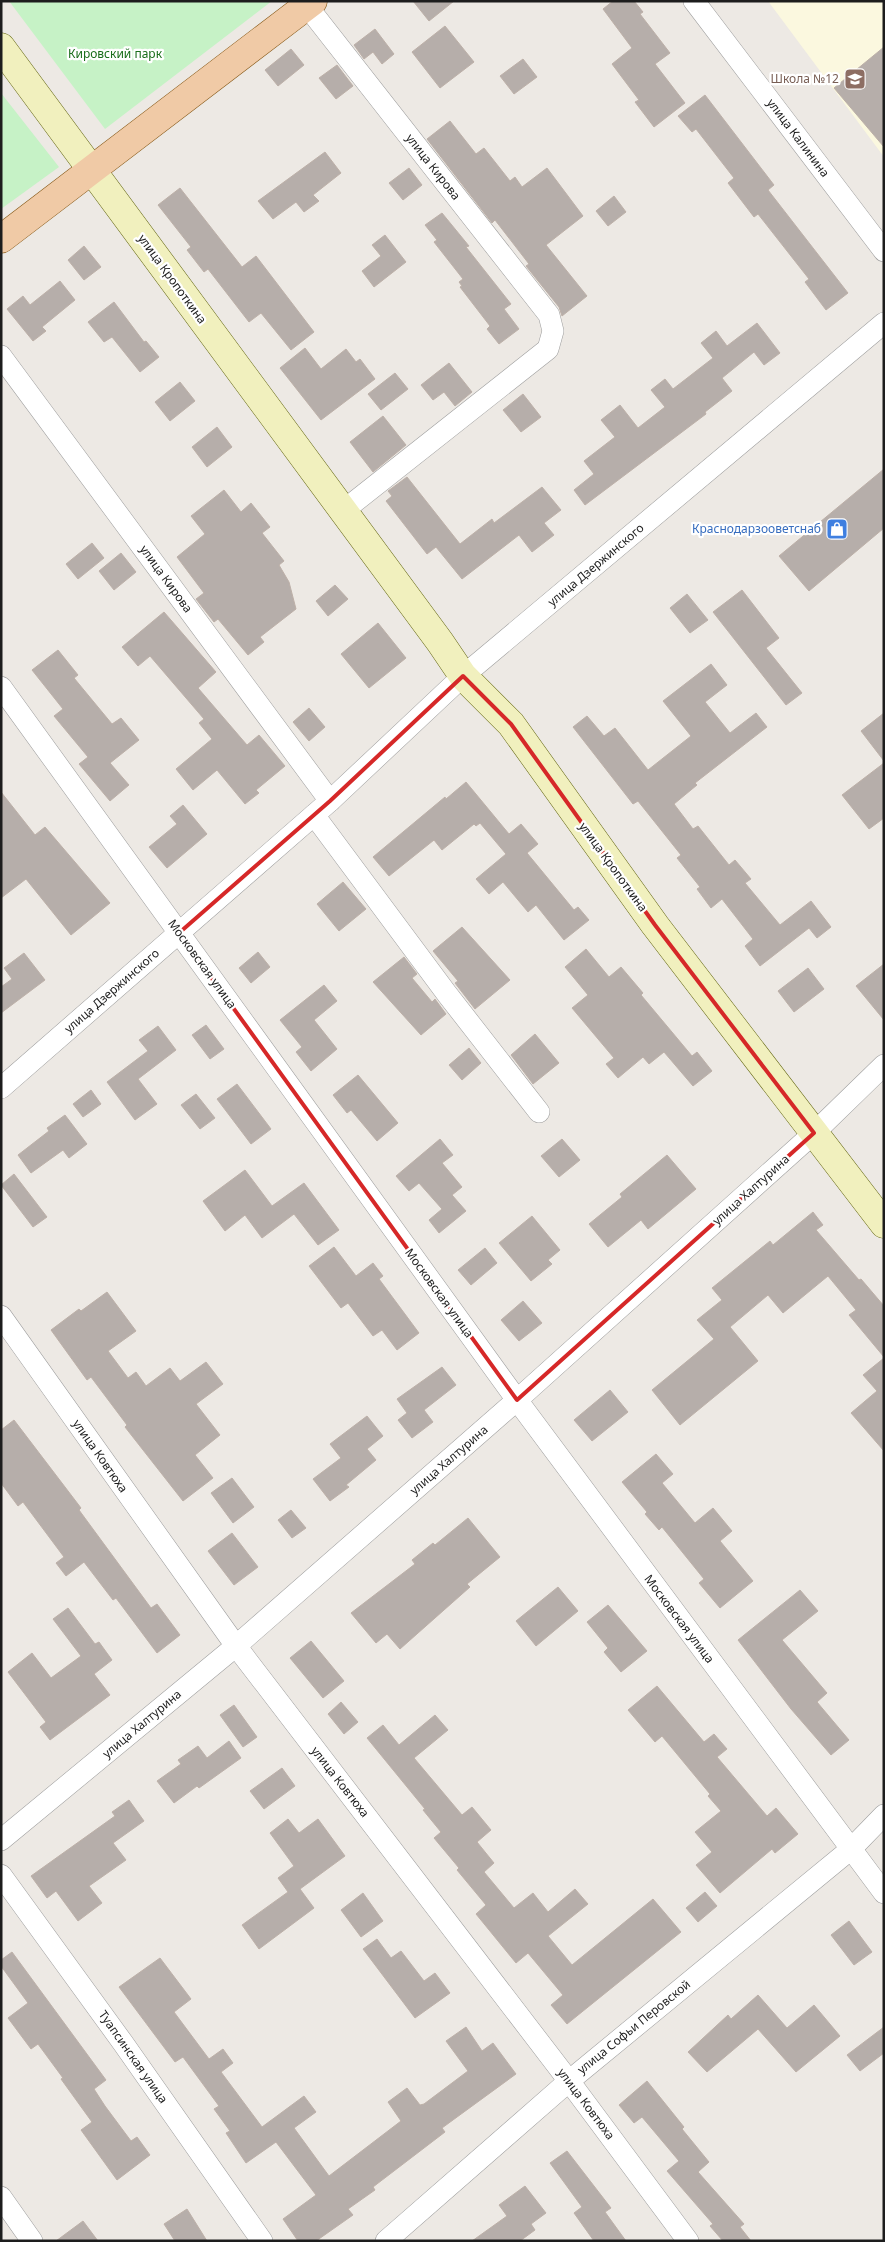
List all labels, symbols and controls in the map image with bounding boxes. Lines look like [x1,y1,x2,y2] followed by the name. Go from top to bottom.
[68,45,163,62] park label: Кировский парк
[843,67,867,91] school or university icon: Школа №12
[771,70,839,87] place label: Школа №12
[763,95,834,181] street label: улица Калинина
[402,130,465,203] street label: улица Кирова
[134,231,211,327] street label: улица Кропоткина
[825,517,849,541] shop icon: Краснодарзооветснаб
[544,519,647,610] street label: улица Дзержинского
[692,520,821,537] place label: Краснодарзооветснаб
[136,541,197,616] street label: улица Кирова
[575,819,652,915] street label: улица Кропоткина
[164,916,241,1012] street label: Московская улица
[61,945,163,1037] street label: улица Дзержинского
[708,1150,793,1229] street label: улица Халтурина
[401,1245,478,1341] street label: Московская улица
[69,1416,132,1496] street label: улица Ковтюха
[406,1421,491,1498] street label: улица Халтурина
[640,1571,718,1666] street label: Московская улица
[99,1686,185,1762] street label: улица Халтурина
[307,1743,373,1821] street label: улица Ковтюха
[573,1976,694,2078] street label: улица Софьи Перовской
[95,2007,172,2107] street label: Туапсинская улица
[554,2064,619,2143] street label: улица Ковтюха

